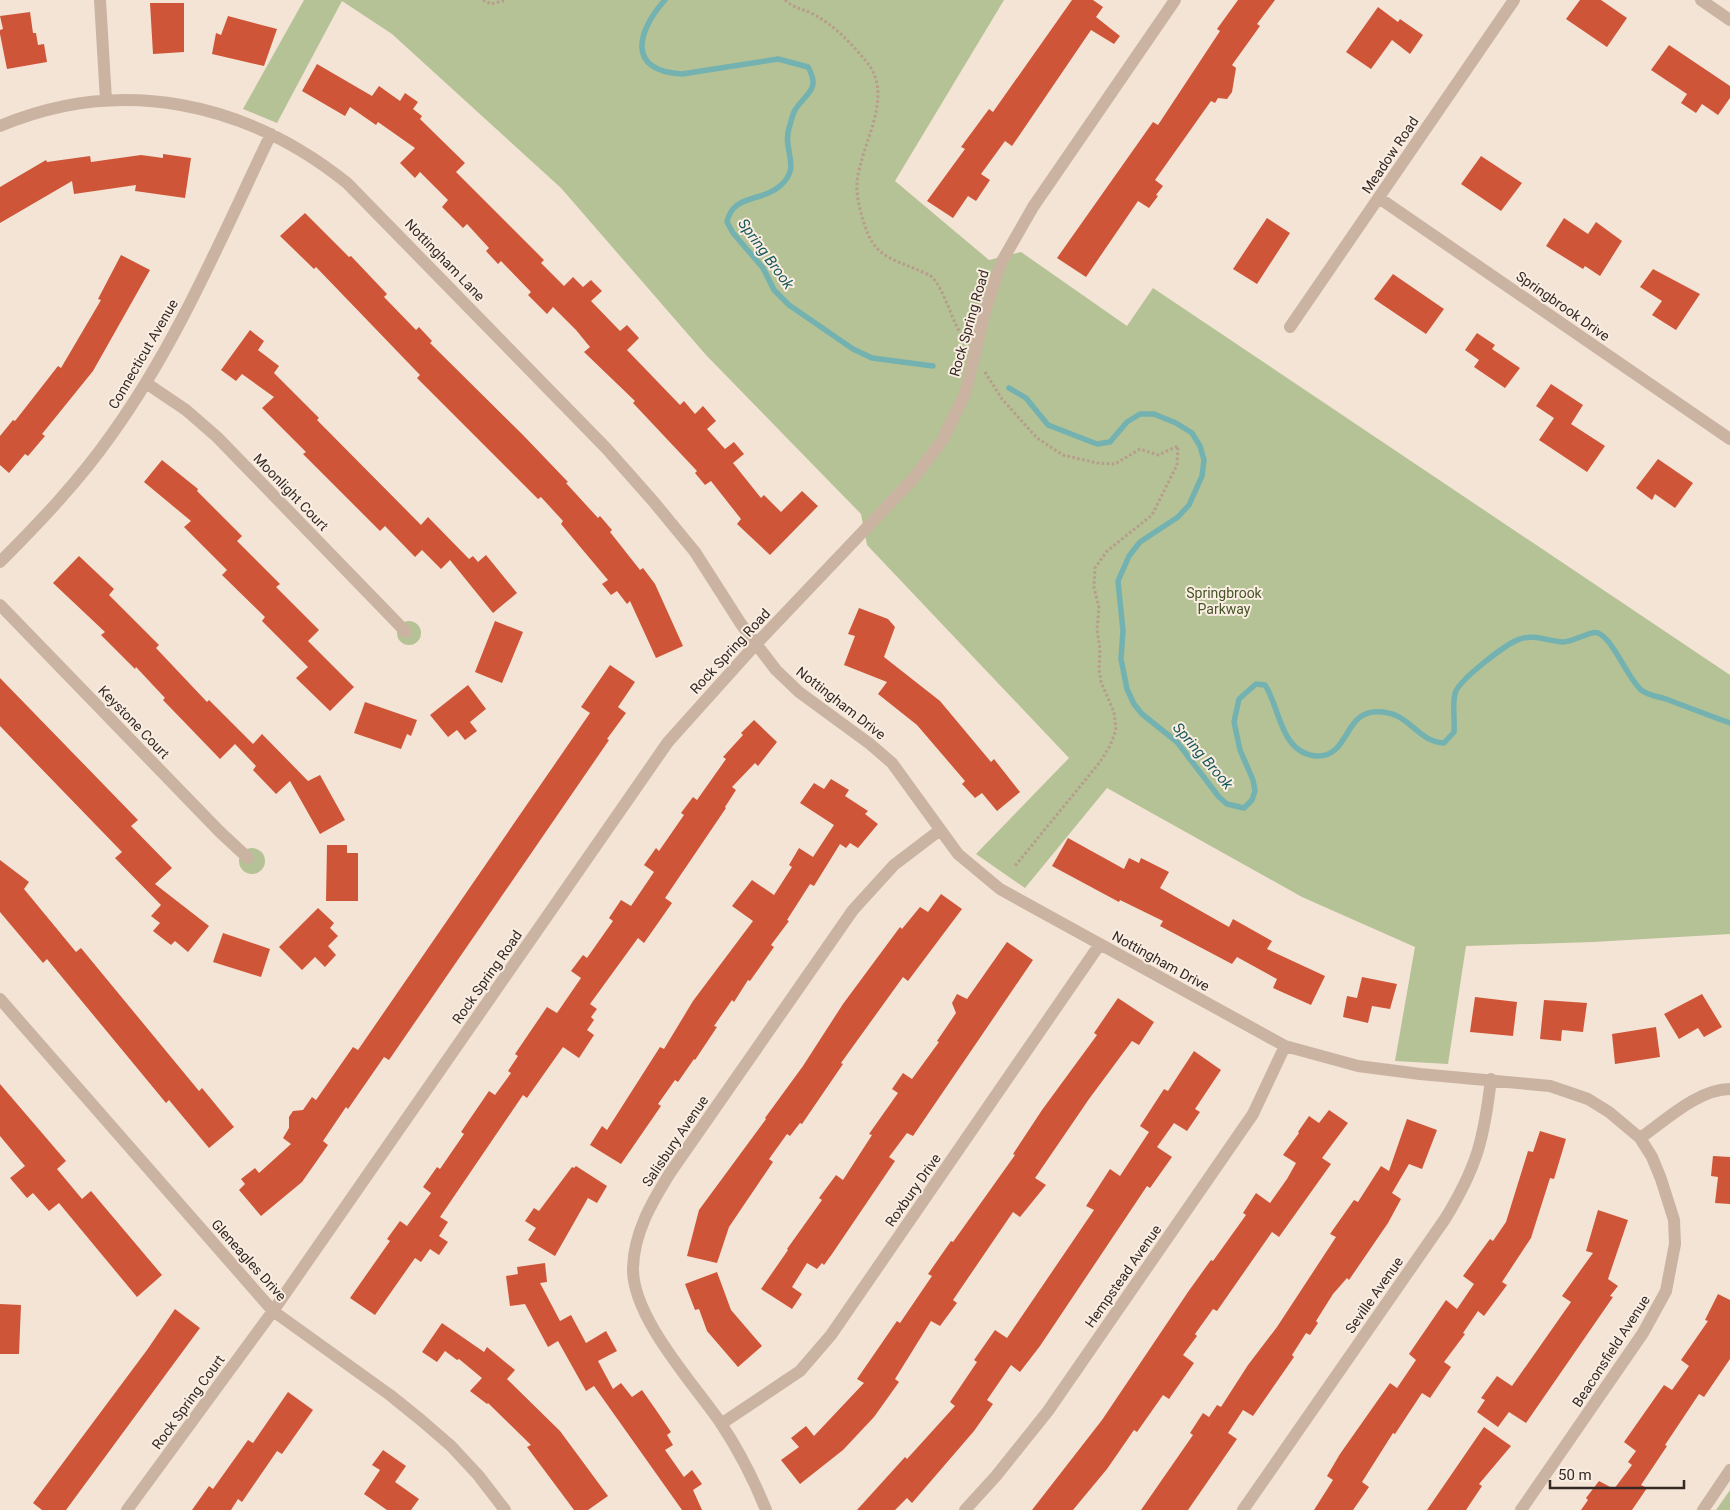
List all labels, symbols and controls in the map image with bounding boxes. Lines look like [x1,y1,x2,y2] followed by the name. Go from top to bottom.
[1358,114,1422,196] street label: Meadow Road
[734,215,798,293] water label: Spring Brook
[402,216,488,304] street label: Nottingham Lane
[946,268,992,378] street label: Rock Spring Road
[1513,268,1613,344] street label: Springbrook Drive
[105,296,181,412] street label: Connecticut Avenue
[250,450,332,534] street label: Moonlight Court
[1186,585,1263,617] park label: Springbrook Parkway
[687,605,773,697] street label: Rock Spring Road
[793,663,889,743] street label: Nottingham Drive
[95,682,173,762] street label: Keystone Court
[1169,719,1237,794] water label: Spring Brook
[449,927,525,1027] street label: Rock Spring Road
[1110,928,1212,994] street label: Nottingham Drive
[639,1092,711,1190] street label: Salisbury Avenue
[882,1150,944,1230] street label: Roxbury Drive
[208,1216,290,1304] street label: Gleneagles Drive
[1082,1222,1164,1330] street label: Hempstead Avenue
[1342,1254,1406,1336] street label: Seville Avenue
[1569,1292,1653,1410] street label: Beaconsfield Avenue
[148,1352,228,1452] street label: Rock Spring Court
[1550,1458,1684,1490] scale bar
[1558,1466,1592,1484] text: 50 m

